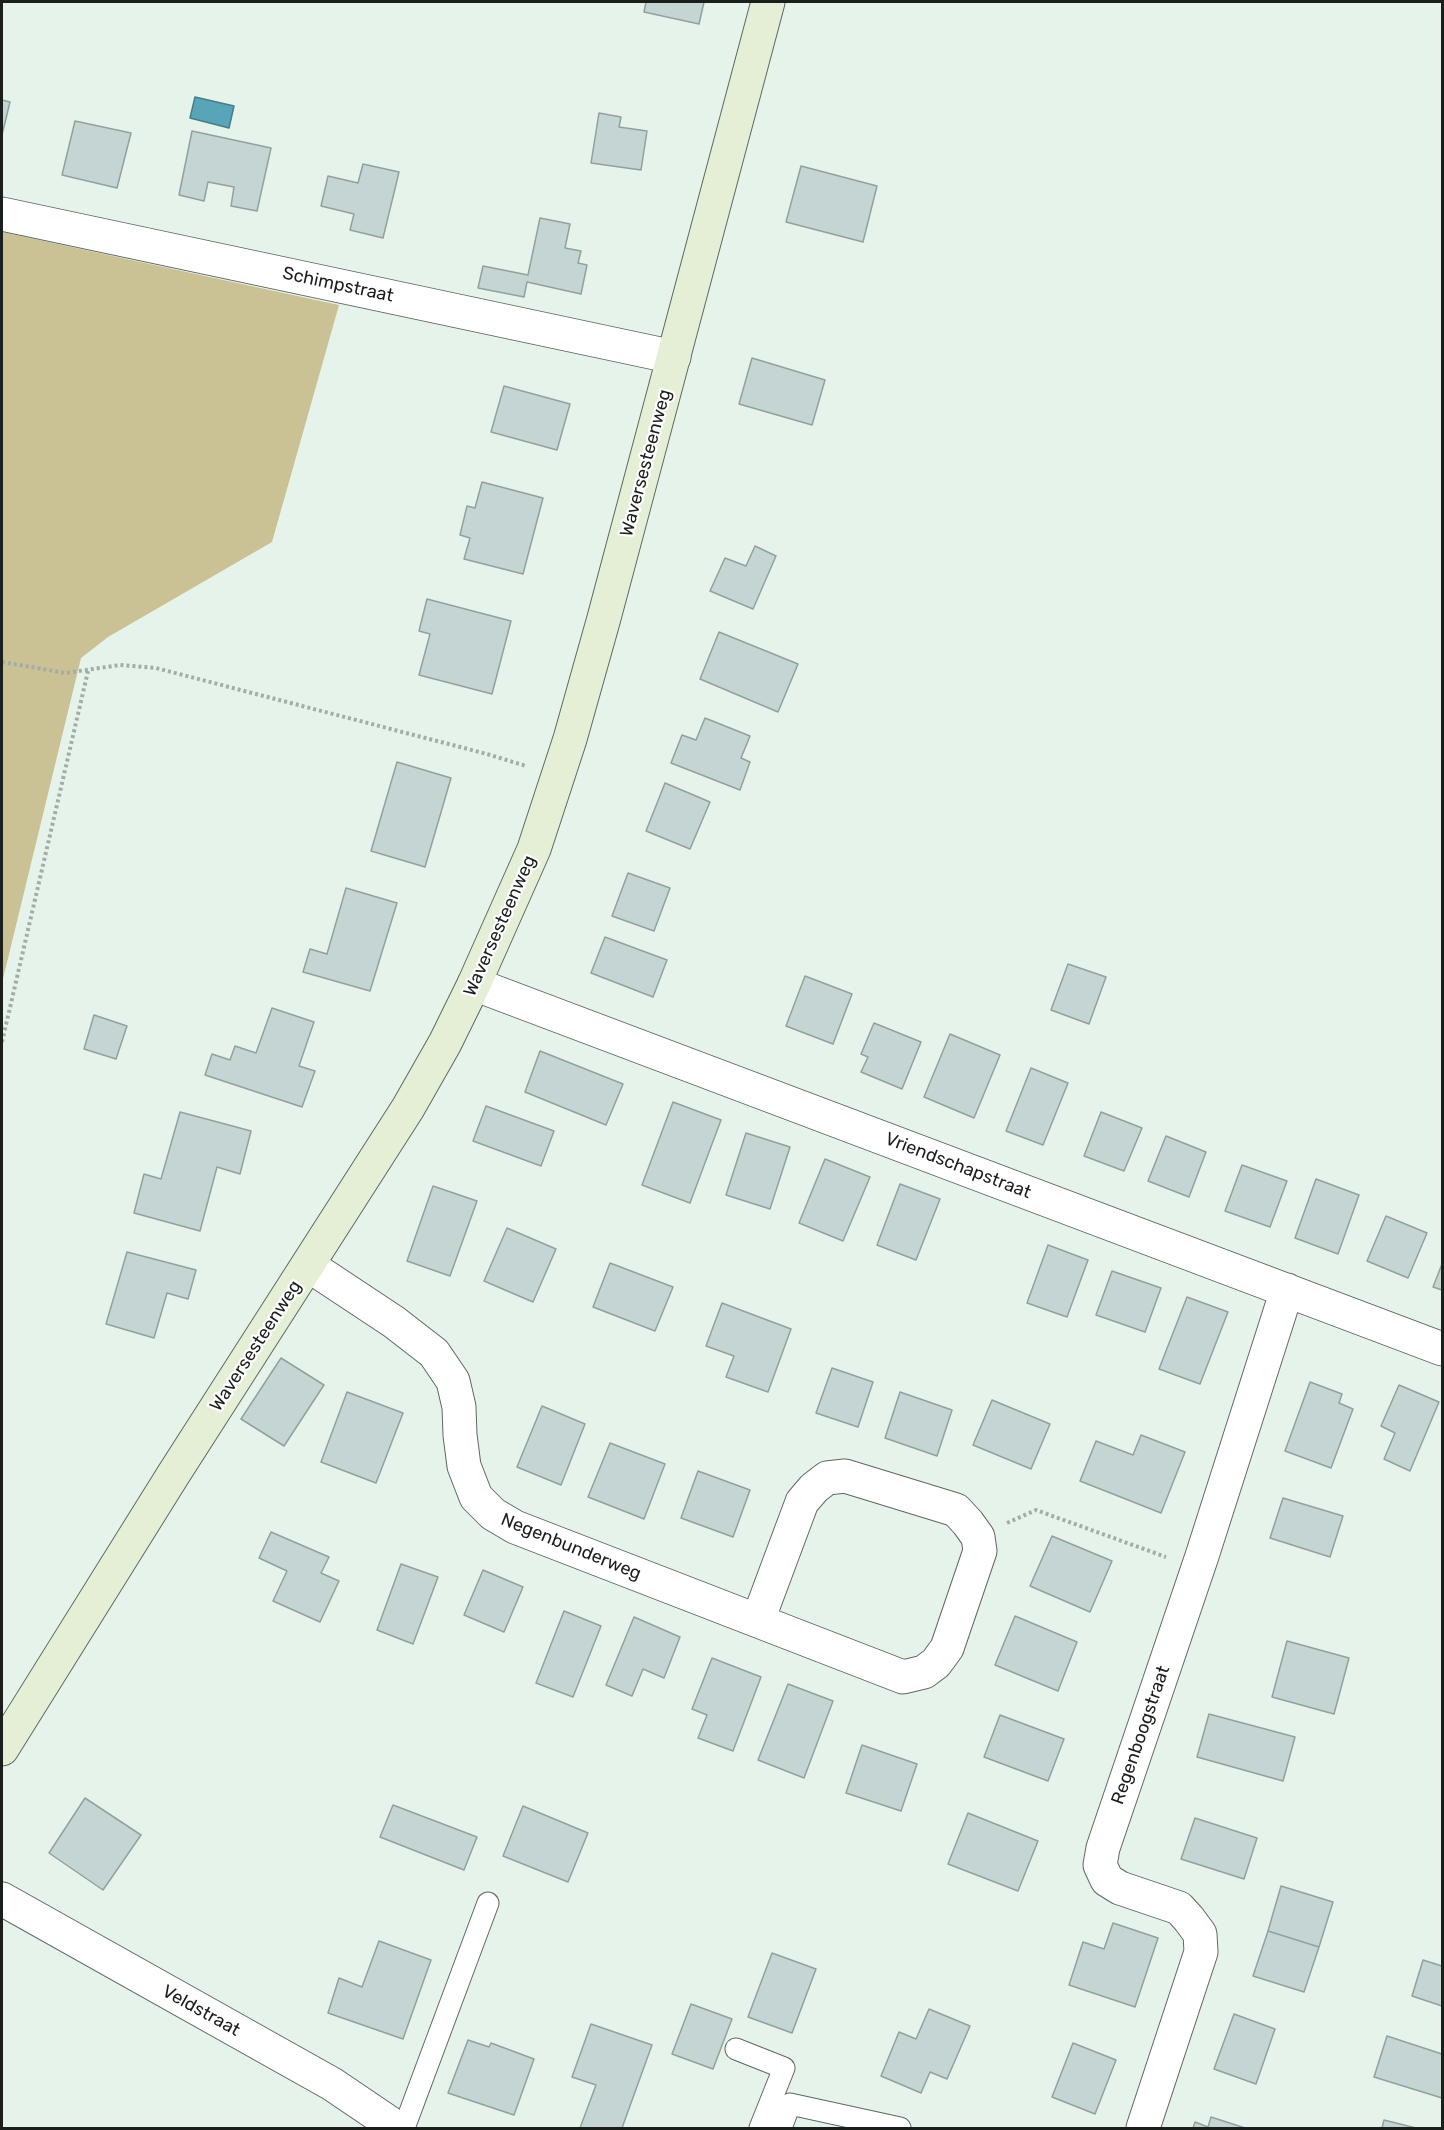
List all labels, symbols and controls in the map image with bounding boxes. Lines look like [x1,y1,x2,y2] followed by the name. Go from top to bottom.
[281,263,395,307] street label: Schimpstraat
[616,387,676,539] street label: Waversesteenweg
[459,852,541,1000] street label: Waversesteenweg
[882,1128,1034,1204] street label: Vriendschapstraat
[206,1276,306,1416] street label: Waversesteenweg
[498,1509,644,1585] street label: Negenbunderweg
[1107,1663,1175,1807] street label: Regenboogstraat
[158,1981,244,2041] street label: Veldstraat

